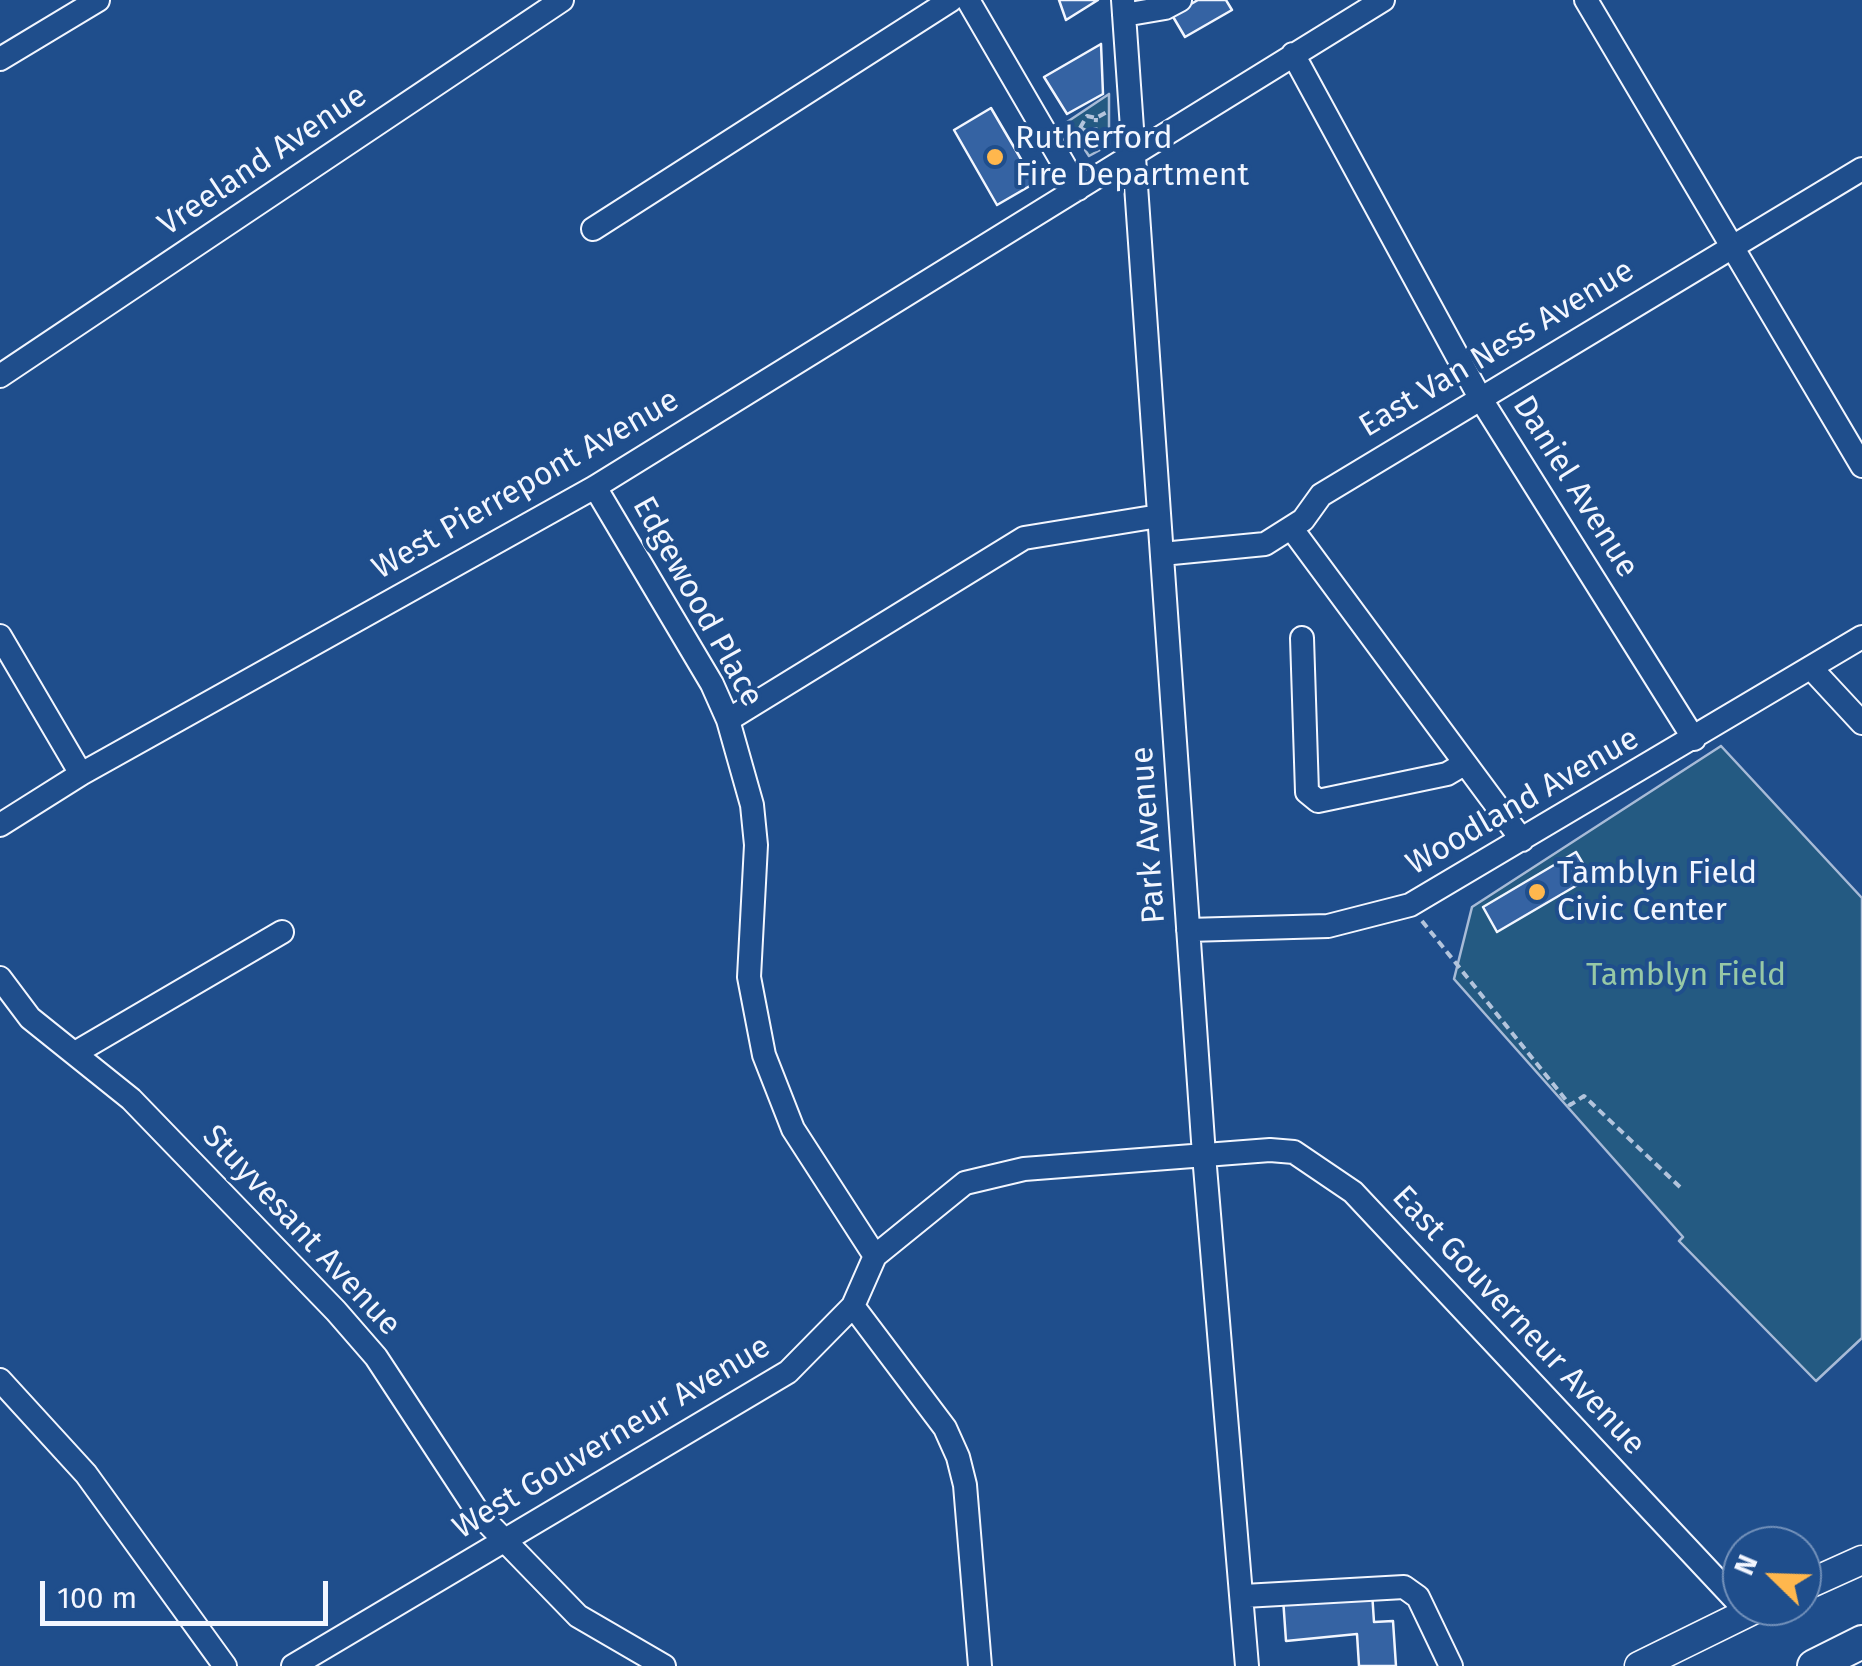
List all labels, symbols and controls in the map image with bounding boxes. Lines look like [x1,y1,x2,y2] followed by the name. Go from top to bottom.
[152,77,374,245] street label: Vreeland Avenue
[1015,120,1249,195] place label: Rutherford Fire Department
[984,146,1006,168] marker: Rutherford Fire Department
[1353,252,1641,446] street label: East Van Ness Avenue
[366,382,686,588] street label: West Pierrepont Avenue
[1504,389,1646,585] street label: Daniel Avenue
[623,490,771,714] street label: Edgewood Place
[1400,720,1646,884] street label: Woodland Avenue
[1124,745,1174,925] street label: Park Avenue
[1557,855,1757,930] place label: Tamblyn Field Civic Center
[1526,881,1548,903] marker: Tamblyn Field Civic Center
[1586,957,1786,995] park label: Tamblyn Field
[194,1118,408,1344] street label: Stuyvesant Avenue
[1383,1179,1653,1463] street label: East Gouverneur Avenue
[446,1328,778,1548] street label: West Gouverneur Avenue
[1722,1526,1822,1626] north arrow
[1727,1550,1765,1580] text: N
[45,1561,332,1623] scale bar
[57,1580,137,1616] text: 100 m

